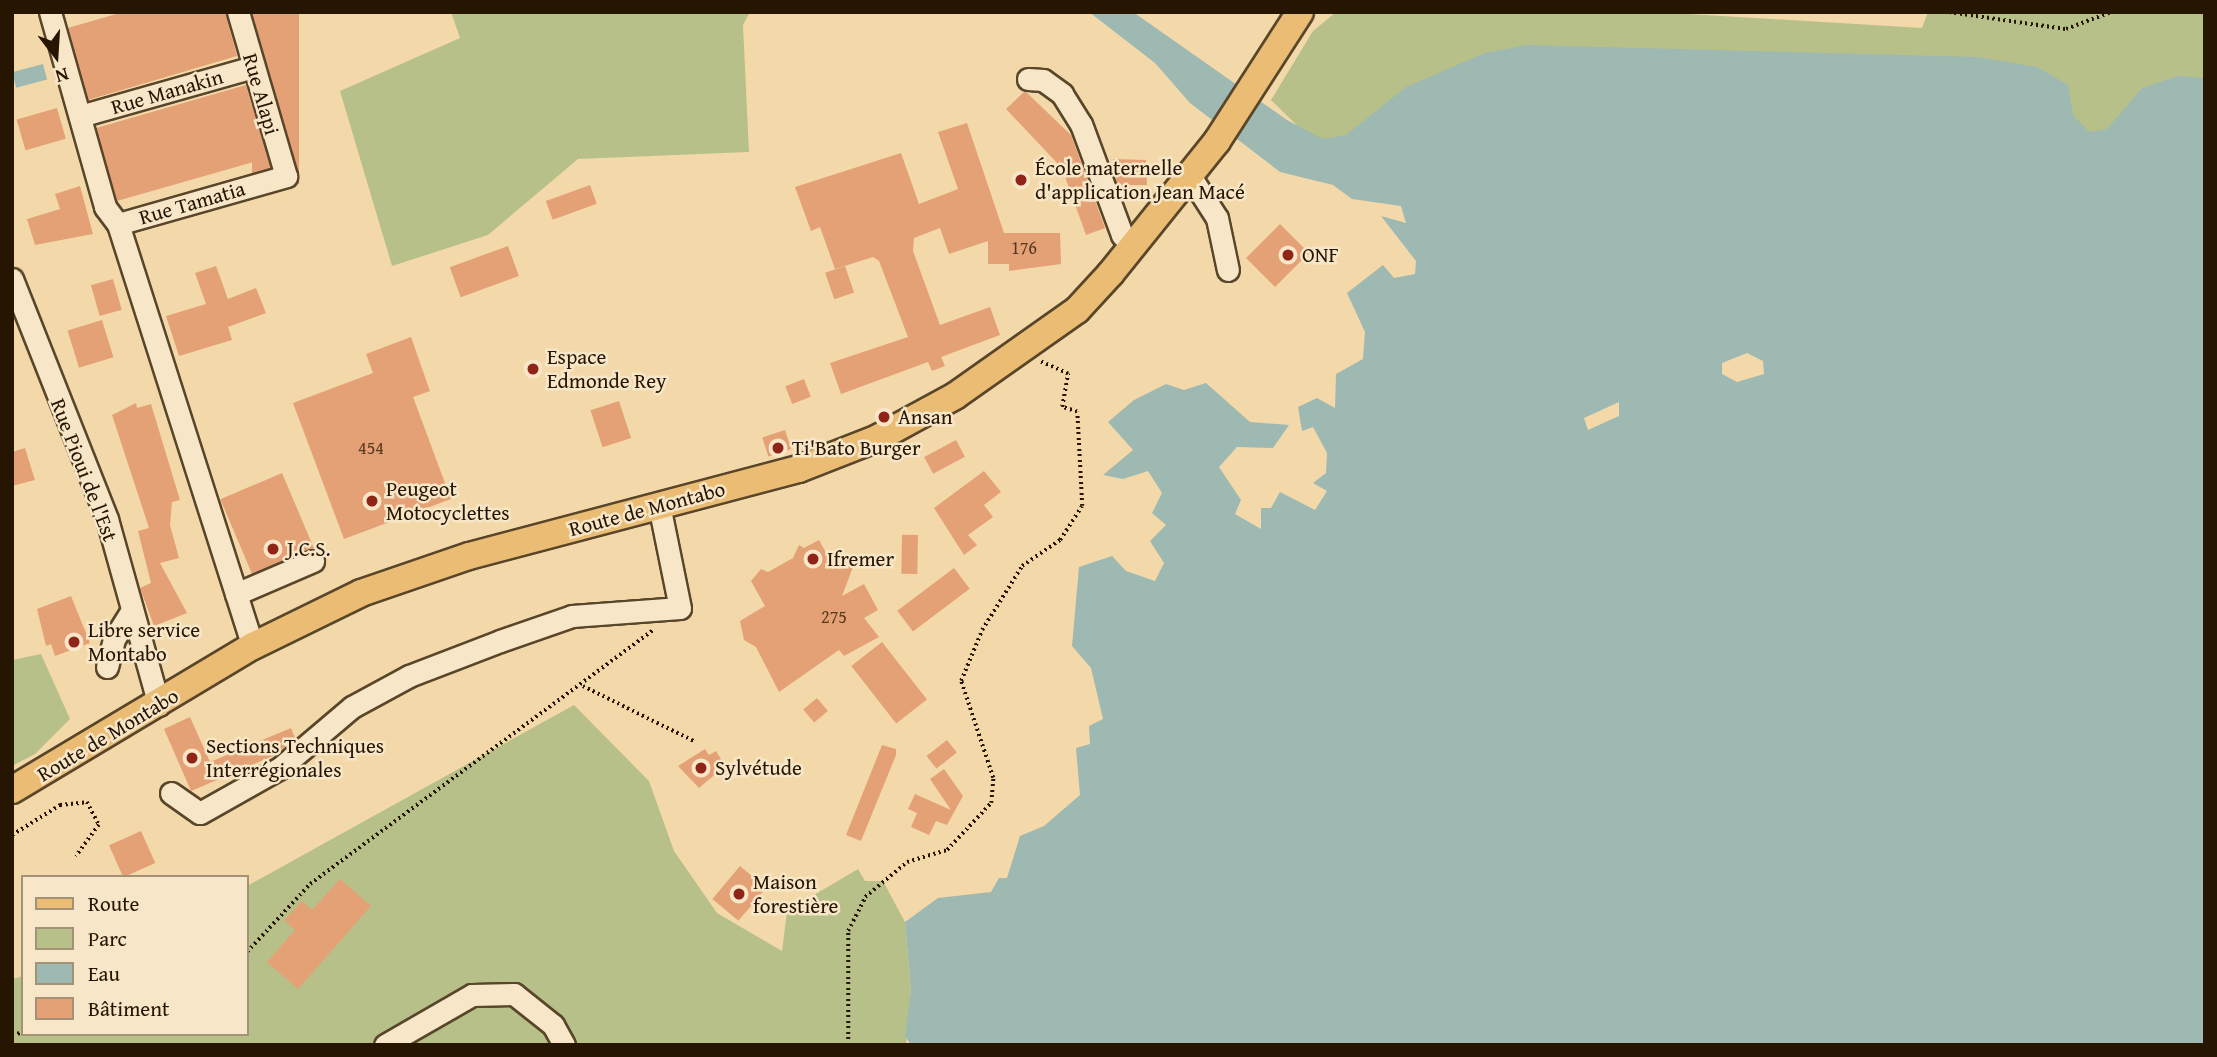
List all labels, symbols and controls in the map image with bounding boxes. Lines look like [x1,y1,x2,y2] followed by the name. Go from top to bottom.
[21,21,91,91] north arrow
[237,50,285,138] street label: Rue Alapi
[52,61,72,91] text: N
[108,64,226,120] street label: Rue Manakin
[1035,155,1245,205] place label: École maternelle d'application Jean Macé
[1013,172,1029,188] marker: École maternelle d'application Jean Macé
[136,176,248,230] street label: Rue Tamatia
[1011,237,1037,259] house number: 176
[1302,242,1339,268] place label: ONF
[1280,247,1296,263] marker: ONF
[547,344,667,394] place label: Espace Edmonde Rey
[525,361,541,377] marker: Espace Edmonde Rey
[45,395,123,545] street label: Rue Pioui de l'Est
[898,404,953,430] place label: Ansan
[876,409,892,425] marker: Ansan
[792,435,921,461] place label: Ti'Bato Burger
[358,437,384,459] house number: 454
[770,440,786,456] marker: Ti'Bato Burger
[386,476,510,526] place label: Peugeot Motocyclettes
[566,476,728,542] street label: Route de Montabo
[364,493,380,509] marker: Peugeot Motocyclettes
[287,536,331,562] place label: J.C.S.
[265,541,281,557] marker: J.C.S.
[827,546,894,572] place label: Ifremer
[805,551,821,567] marker: Ifremer
[821,606,847,628] house number: 275
[88,617,200,667] place label: Libre service Montabo
[66,634,82,650] marker: Libre service Montabo
[33,683,183,787] street label: Route de Montabo
[206,733,384,783] place label: Sections Techniques Interrégionales
[184,750,200,766] marker: Sections Techniques Interrégionales
[715,755,802,781] place label: Sylvétude
[693,760,709,776] marker: Sylvétude
[753,869,838,919] place label: Maison forestière
[21,875,248,1036] legend
[731,886,747,902] marker: Maison forestière
[88,888,139,919] text: Route
[88,923,127,954] text: Parc
[88,958,120,989] text: Eau
[88,993,169,1024] text: Bâtiment

